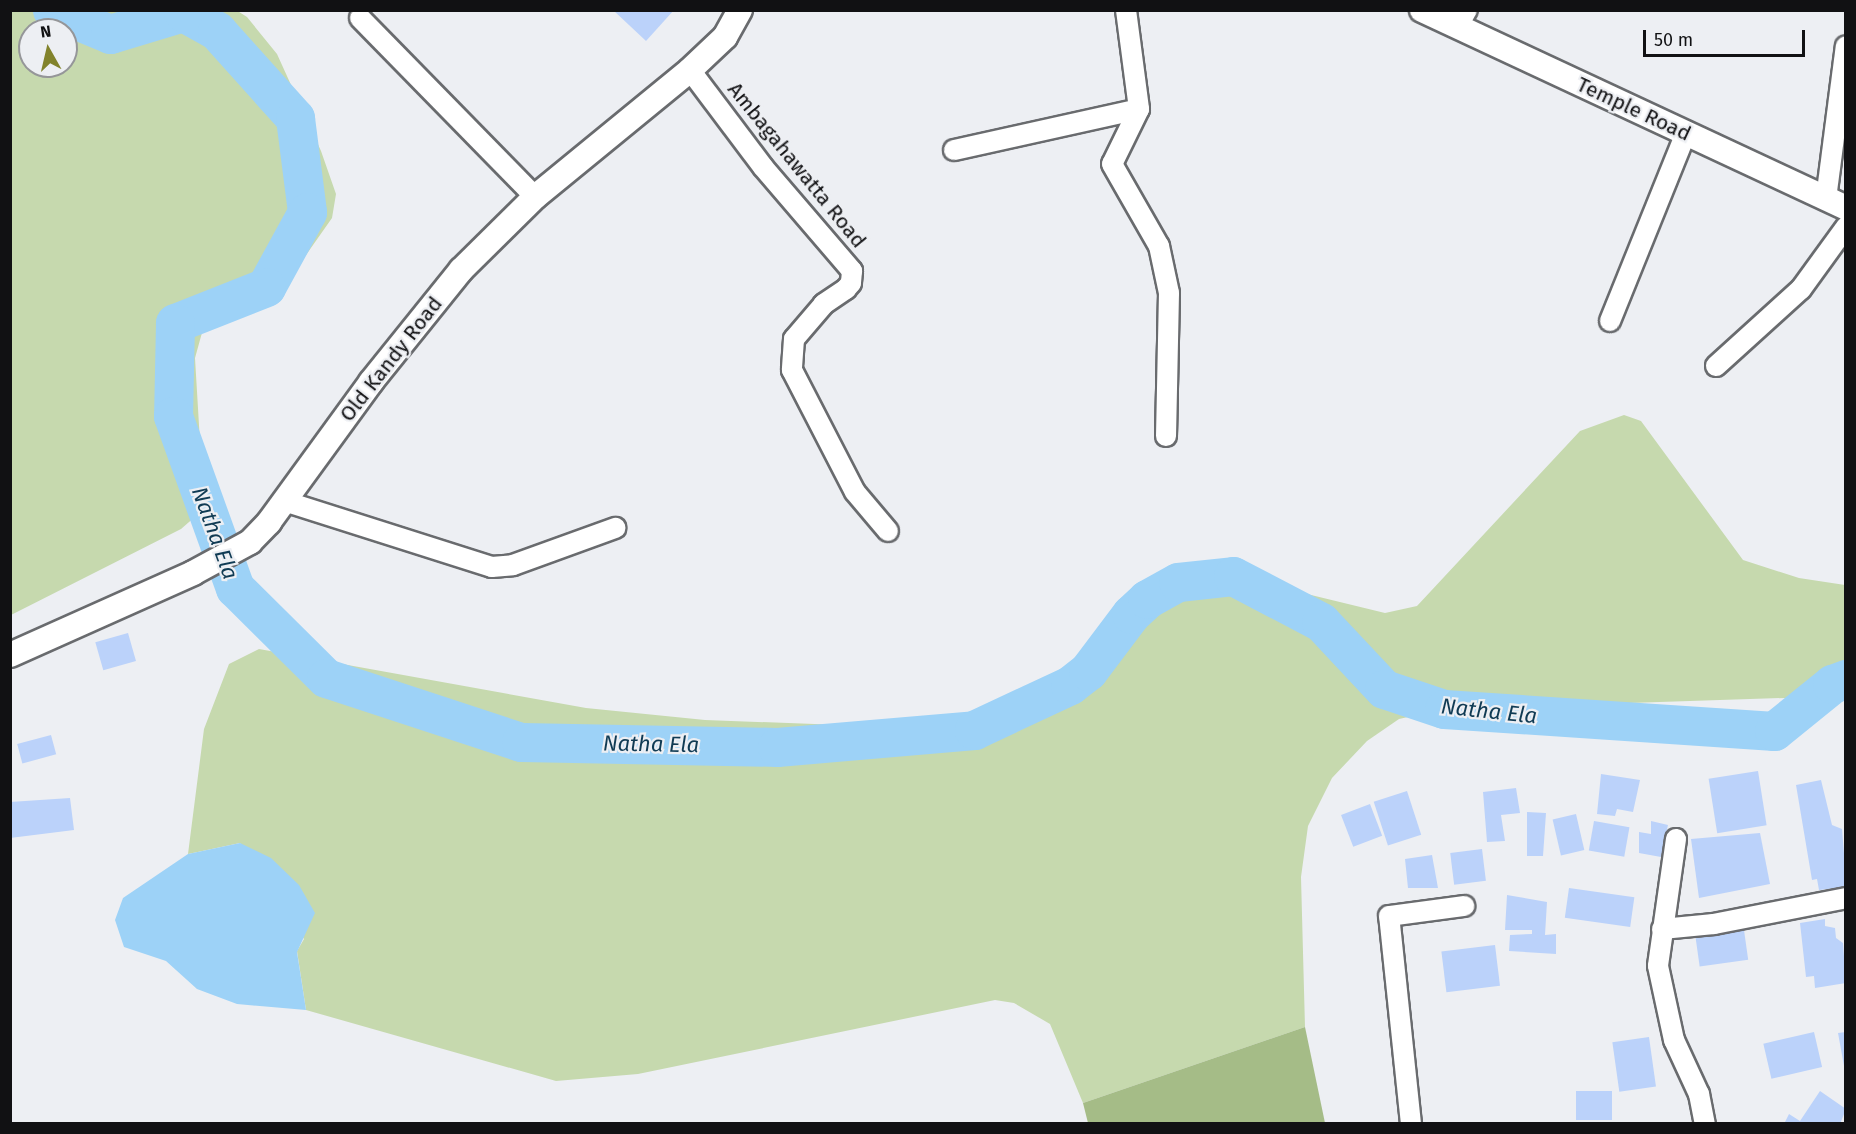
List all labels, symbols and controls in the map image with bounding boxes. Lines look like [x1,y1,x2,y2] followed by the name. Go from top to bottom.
[18,18,78,78] north arrow
[1646,18,1808,56] scale bar
[39,22,52,42] text: N
[1654,29,1693,51] text: 50 m
[1573,72,1695,146] street label: Temple Road
[722,77,872,253] street label: Ambagahawatta Road
[334,292,448,426] street label: Old Kandy Road
[186,483,244,583] water label: Natha Ela
[1440,693,1538,729] water label: Natha Ela
[603,730,699,758] water label: Natha Ela

